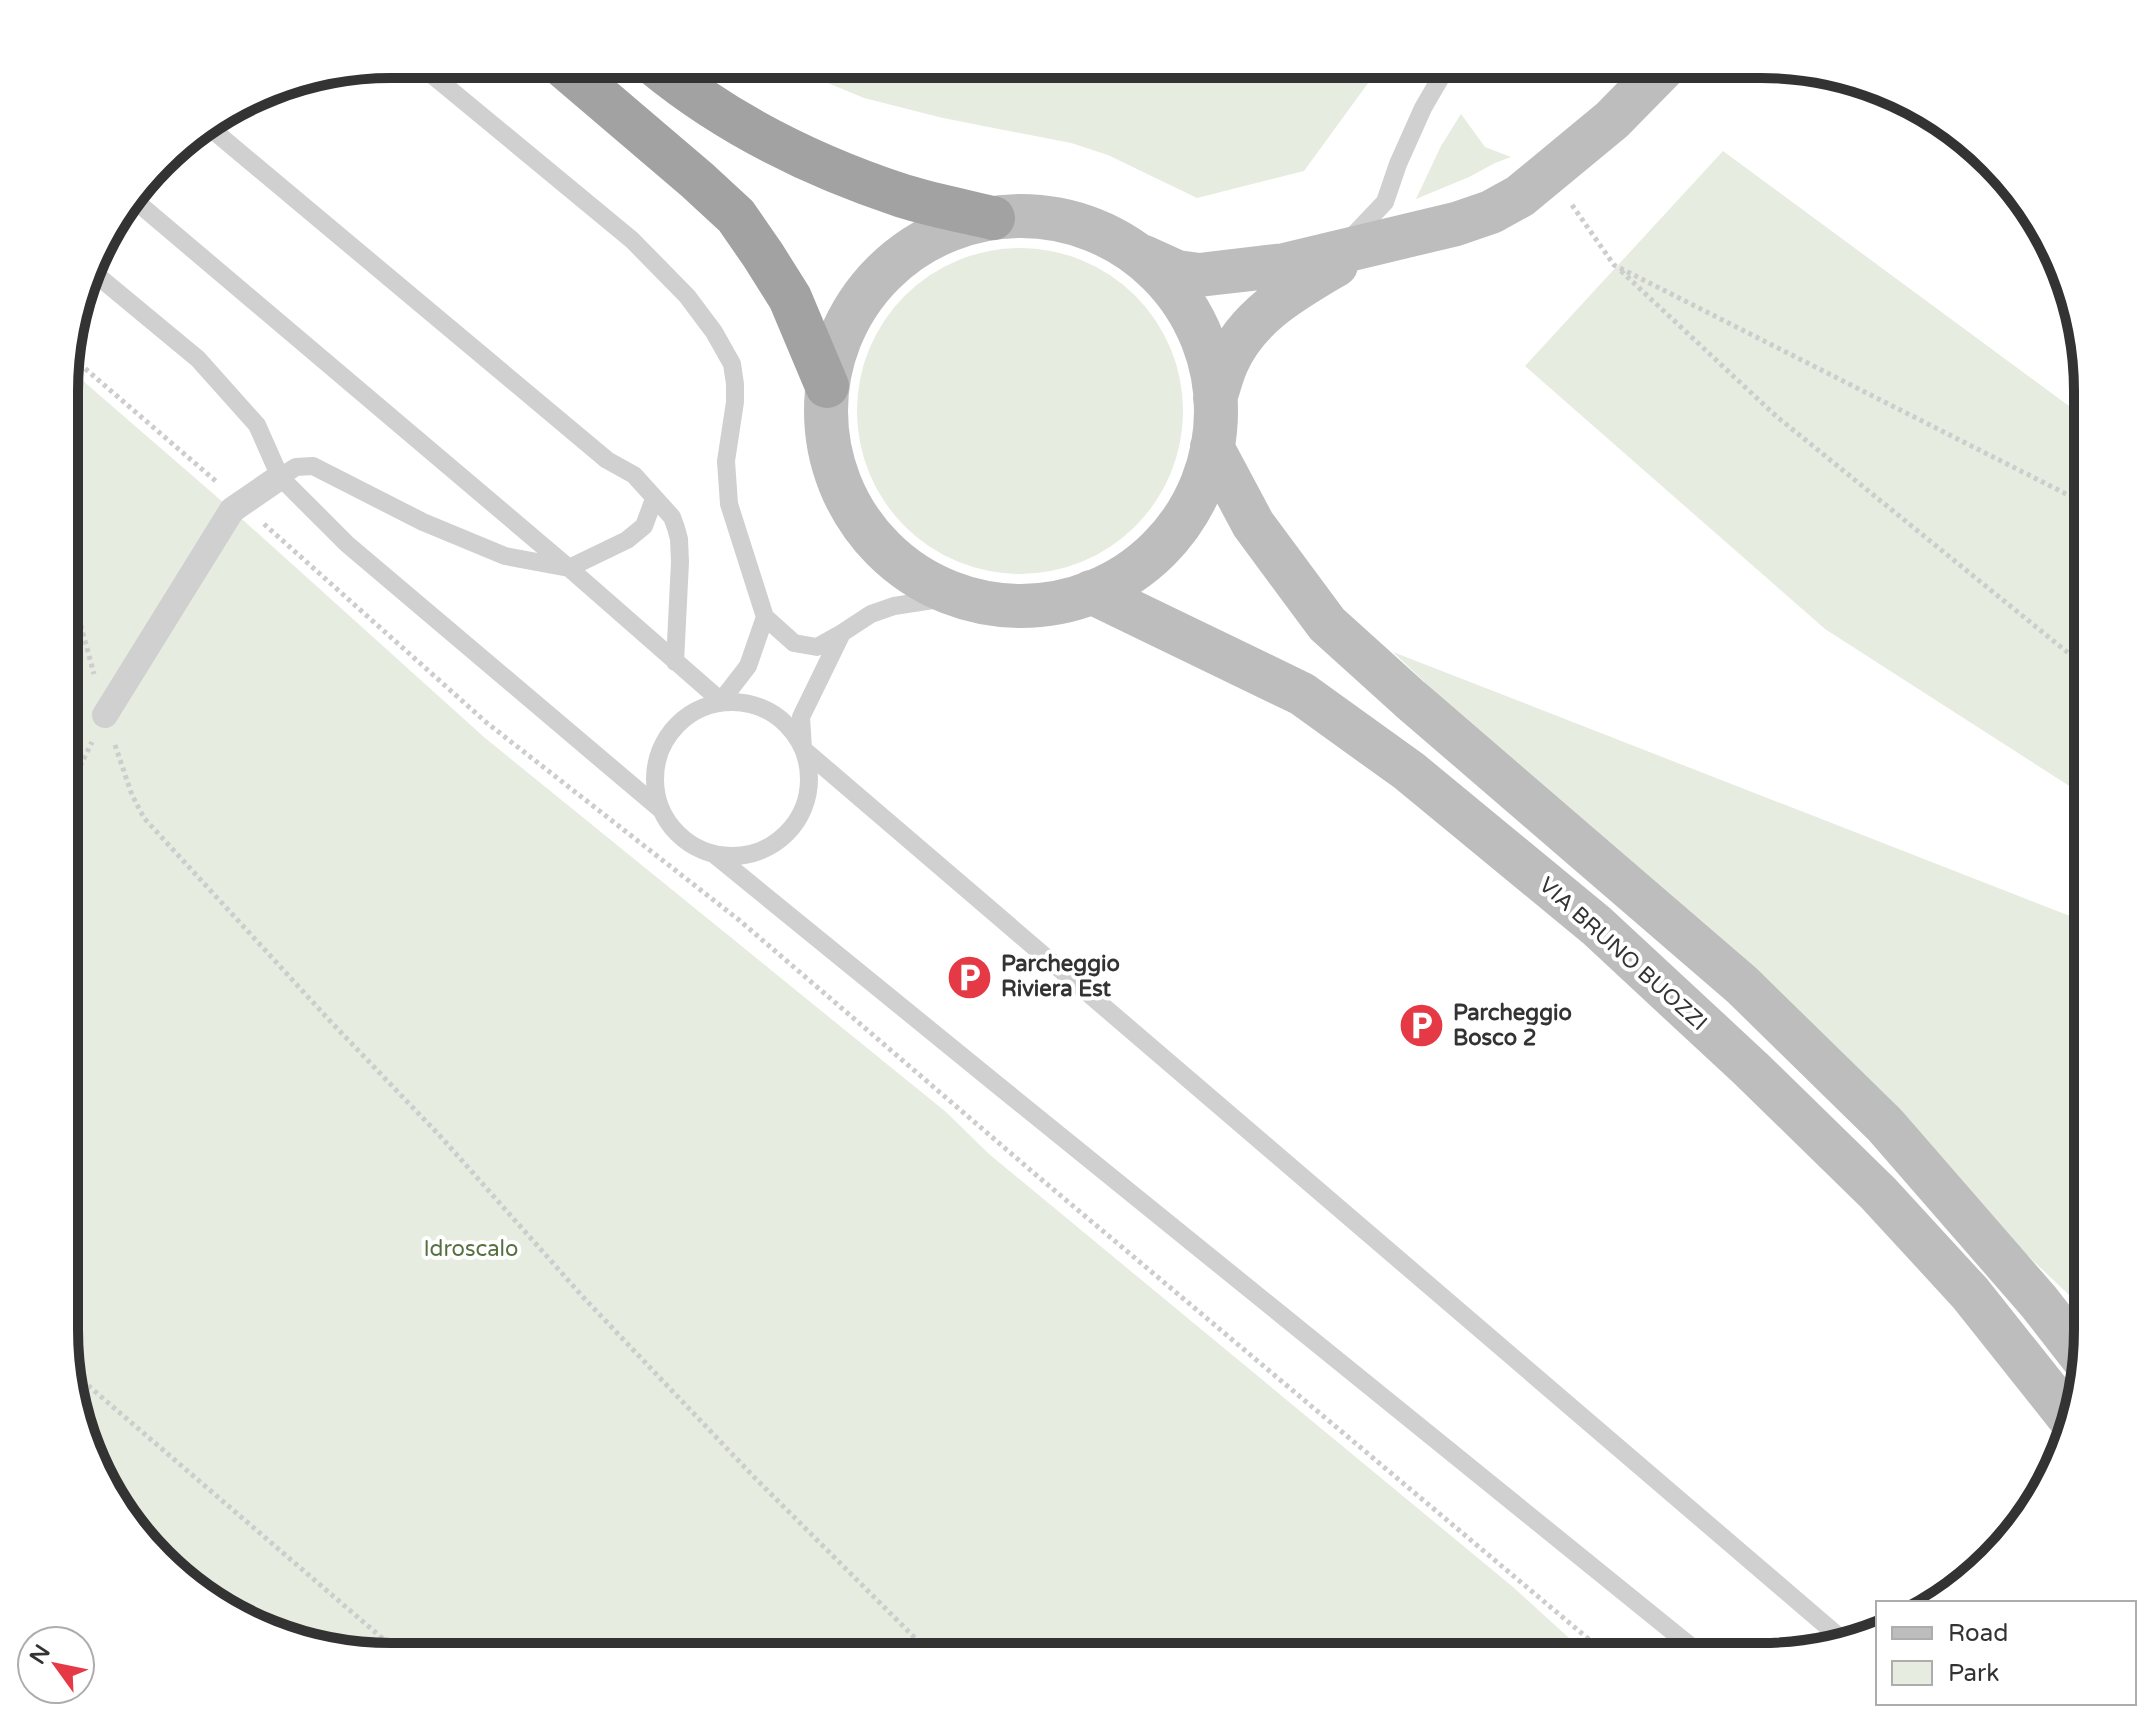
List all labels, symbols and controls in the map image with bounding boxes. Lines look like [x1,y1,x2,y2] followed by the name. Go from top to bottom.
[1534,872,1712,1036] street label: VIA BRUNO BUOZZI
[1001,951,1120,1002] place label: Parcheggio Riviera Est
[946,953,994,1001] parking icon: Parcheggio Riviera Est
[1453,1000,1572,1051] place label: Parcheggio Bosco 2
[1398,1002,1446,1050] parking icon: Parcheggio Bosco 2
[424,1236,518,1262] park label: Idroscalo
[1876,1601,2136,1705] legend
[1948,1619,2008,1648] text: Road
[16,1625,96,1705] north arrow
[24,1640,56,1669] text: N
[1948,1659,1999,1688] text: Park

